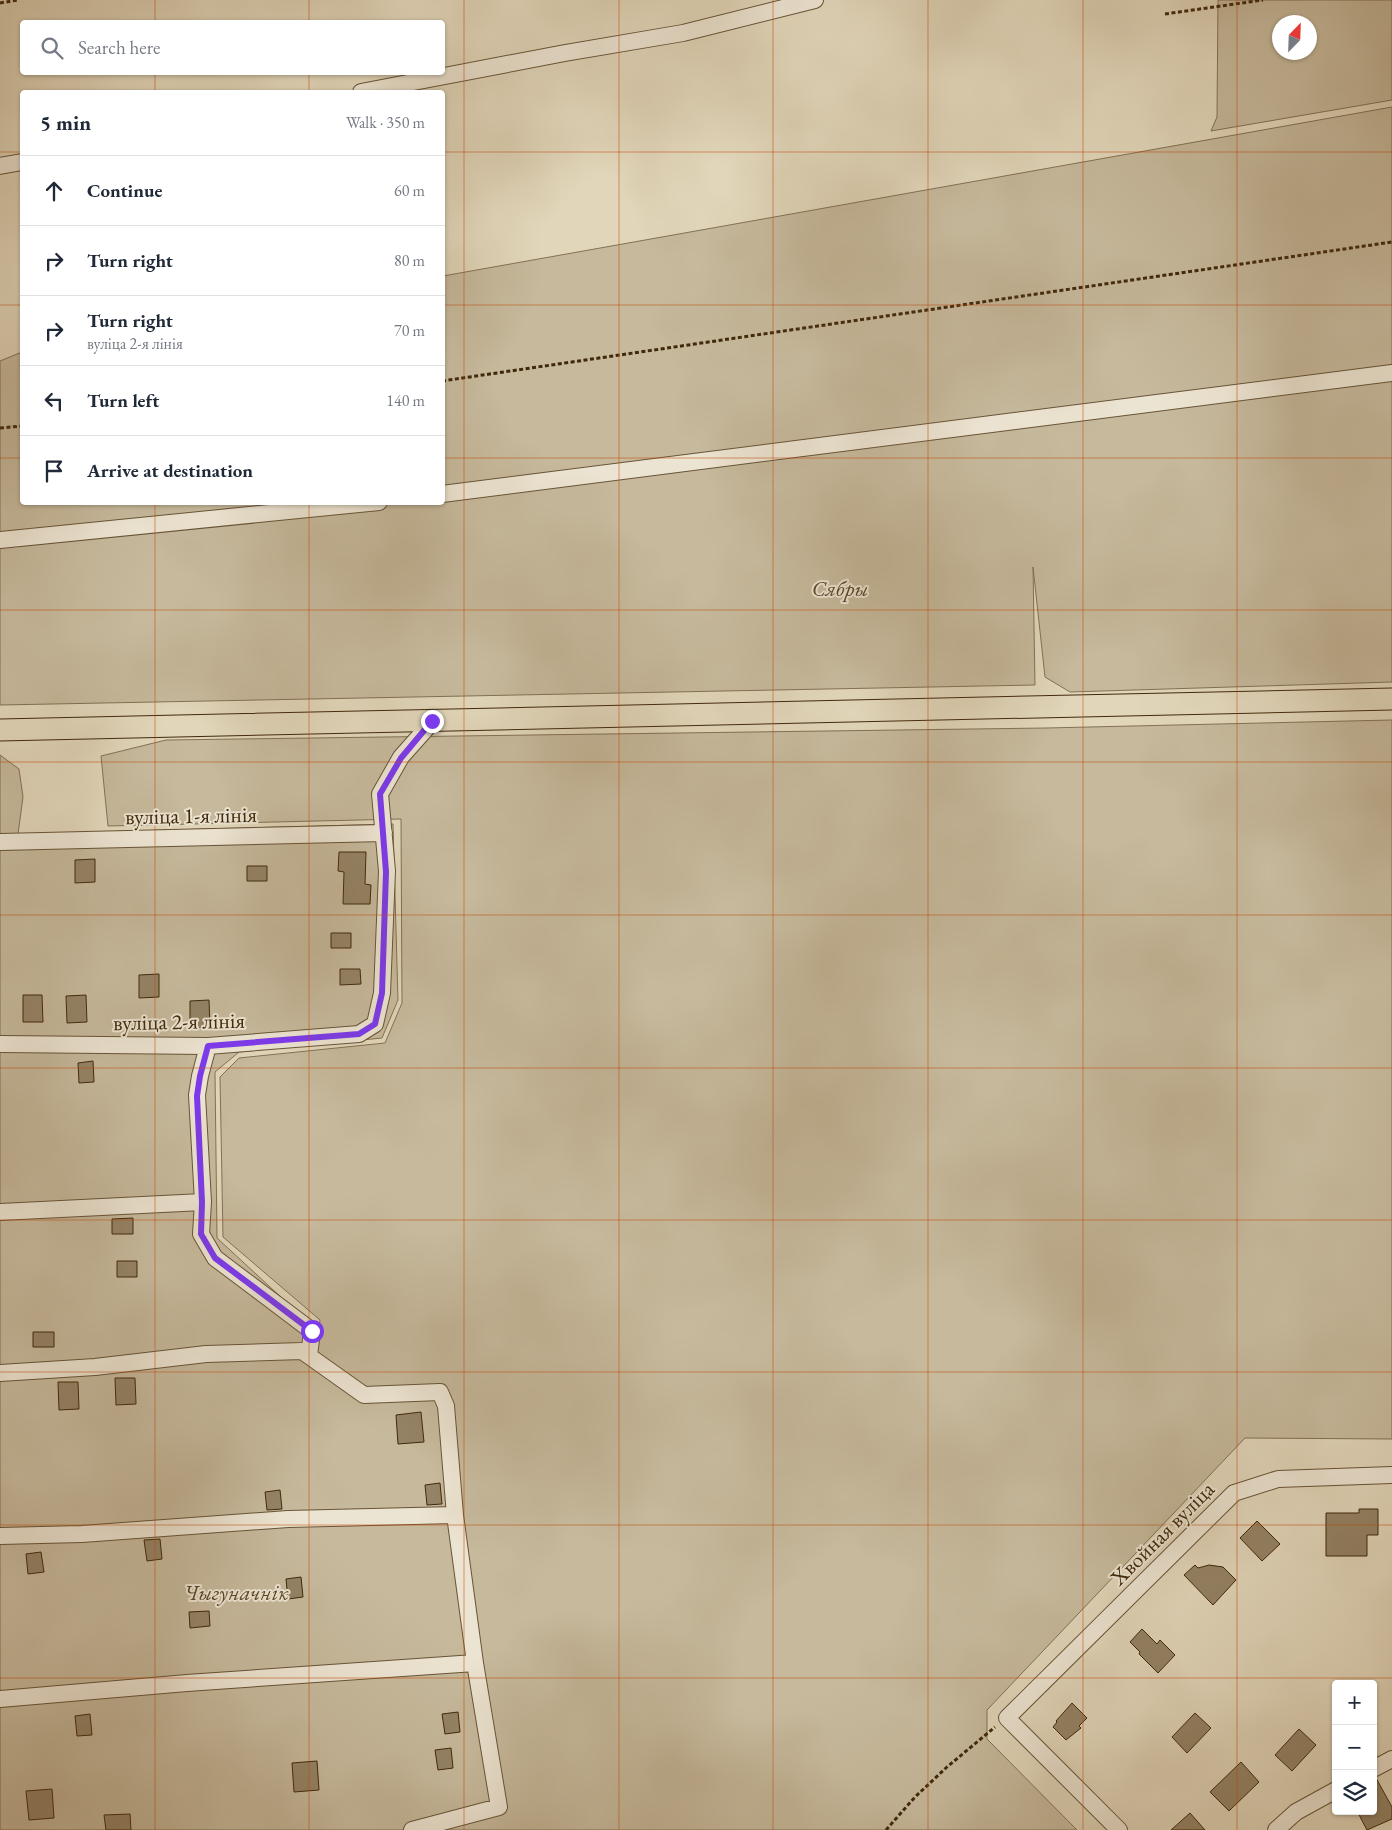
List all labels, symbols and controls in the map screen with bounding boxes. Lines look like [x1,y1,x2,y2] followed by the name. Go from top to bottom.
[1272,15,1317,60] north arrow
[20,20,445,75] search box
[38,34,66,62] icon: search
[78,35,160,60] text: Search here
[40,109,91,136] text: 5 min
[346,112,425,133] text: Walk · 350 m
[40,177,68,205] icon: ahead
[87,178,162,203] text: Continue
[394,180,425,201] text: 60 m
[40,247,68,275] icon: right
[87,248,173,273] text: Turn right
[394,250,425,271] text: 80 m
[87,308,173,333] text: Turn right
[40,317,68,345] icon: right
[394,320,425,341] text: 70 m
[87,333,183,354] text: вуліца 2-я лінія
[40,387,68,415] icon: left
[87,388,159,413] text: Turn left
[386,390,425,411] text: 140 m
[40,457,68,485] icon: arrive
[87,458,253,483] text: Arrive at destination
[812,574,868,603] park label: Сябры
[421,710,444,733] route end
[125,800,257,831] street label: вуліца 1-я лінія
[113,1006,245,1037] street label: вуліца 2-я лінія
[301,1320,324,1343] route start
[1103,1475,1221,1592] street label: Хвойная вуліца
[184,1578,289,1607] park label: Чыгуначнік
[1332,1680,1377,1815] map controls
[1332,1680,1377,1725] button: +
[1332,1725,1377,1770] button: −
[1332,1770,1377,1815] button: layers

